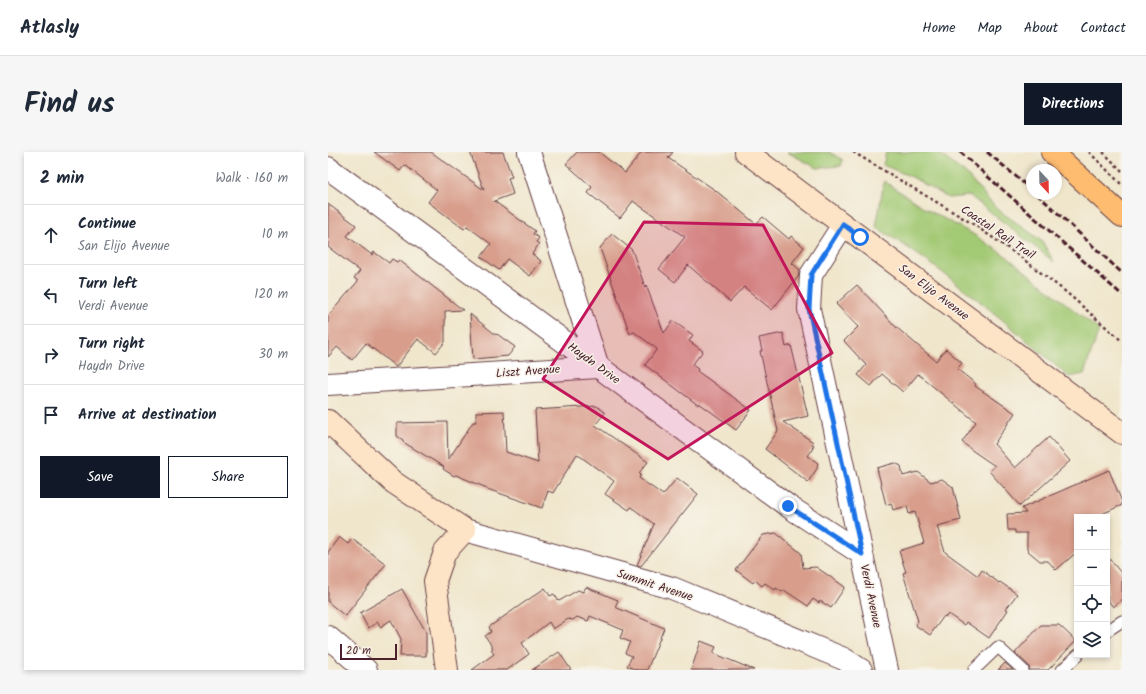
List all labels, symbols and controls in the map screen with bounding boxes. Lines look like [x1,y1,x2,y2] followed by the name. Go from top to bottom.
[20,13,79,43] text: Atlasly
[922,17,956,39] text: Home
[978,17,1002,39] text: Map
[1024,17,1058,39] text: About
[1080,17,1126,39] text: Contact
[24,82,115,127] text: Find us
[1024,83,1122,125] button: Directions
[1026,164,1062,200] north arrow
[40,165,84,192] text: 2 min
[216,168,288,189] text: Walk · 160 m
[957,200,1039,264] street label: Coastal Rail Trail
[78,212,136,236] text: Continue
[40,224,62,246] icon: ahead
[262,224,288,245] text: 10 m
[851,228,869,246] route start
[78,236,170,257] text: San Elijo Avenue
[894,259,974,326] street label: San Elijo Avenue
[78,272,138,296] text: Turn left
[40,284,62,306] icon: left
[254,284,288,305] text: 120 m
[78,296,148,317] text: Verdi Avenue
[78,332,145,356] text: Turn right
[563,338,625,390] street label: Haydn Drive
[40,344,62,366] icon: right
[259,344,288,365] text: 30 m
[78,356,145,377] text: Haydn Drive
[495,360,562,383] street label: Liszt Avenue
[78,403,217,427] text: Arrive at destination
[40,404,62,426] icon: arrive
[40,456,160,498] button: Save
[168,456,288,498] button: Share
[779,497,797,515] route end
[1074,514,1110,658] map controls
[1074,514,1110,550] button: +
[1074,550,1110,586] button: −
[854,562,887,630] street label: Verdi Avenue
[614,564,696,607] street label: Summit Avenue
[1074,586,1110,622] button: locate
[1074,622,1110,658] button: layers
[340,642,397,661] scale bar
[346,642,371,660] text: 20 m

